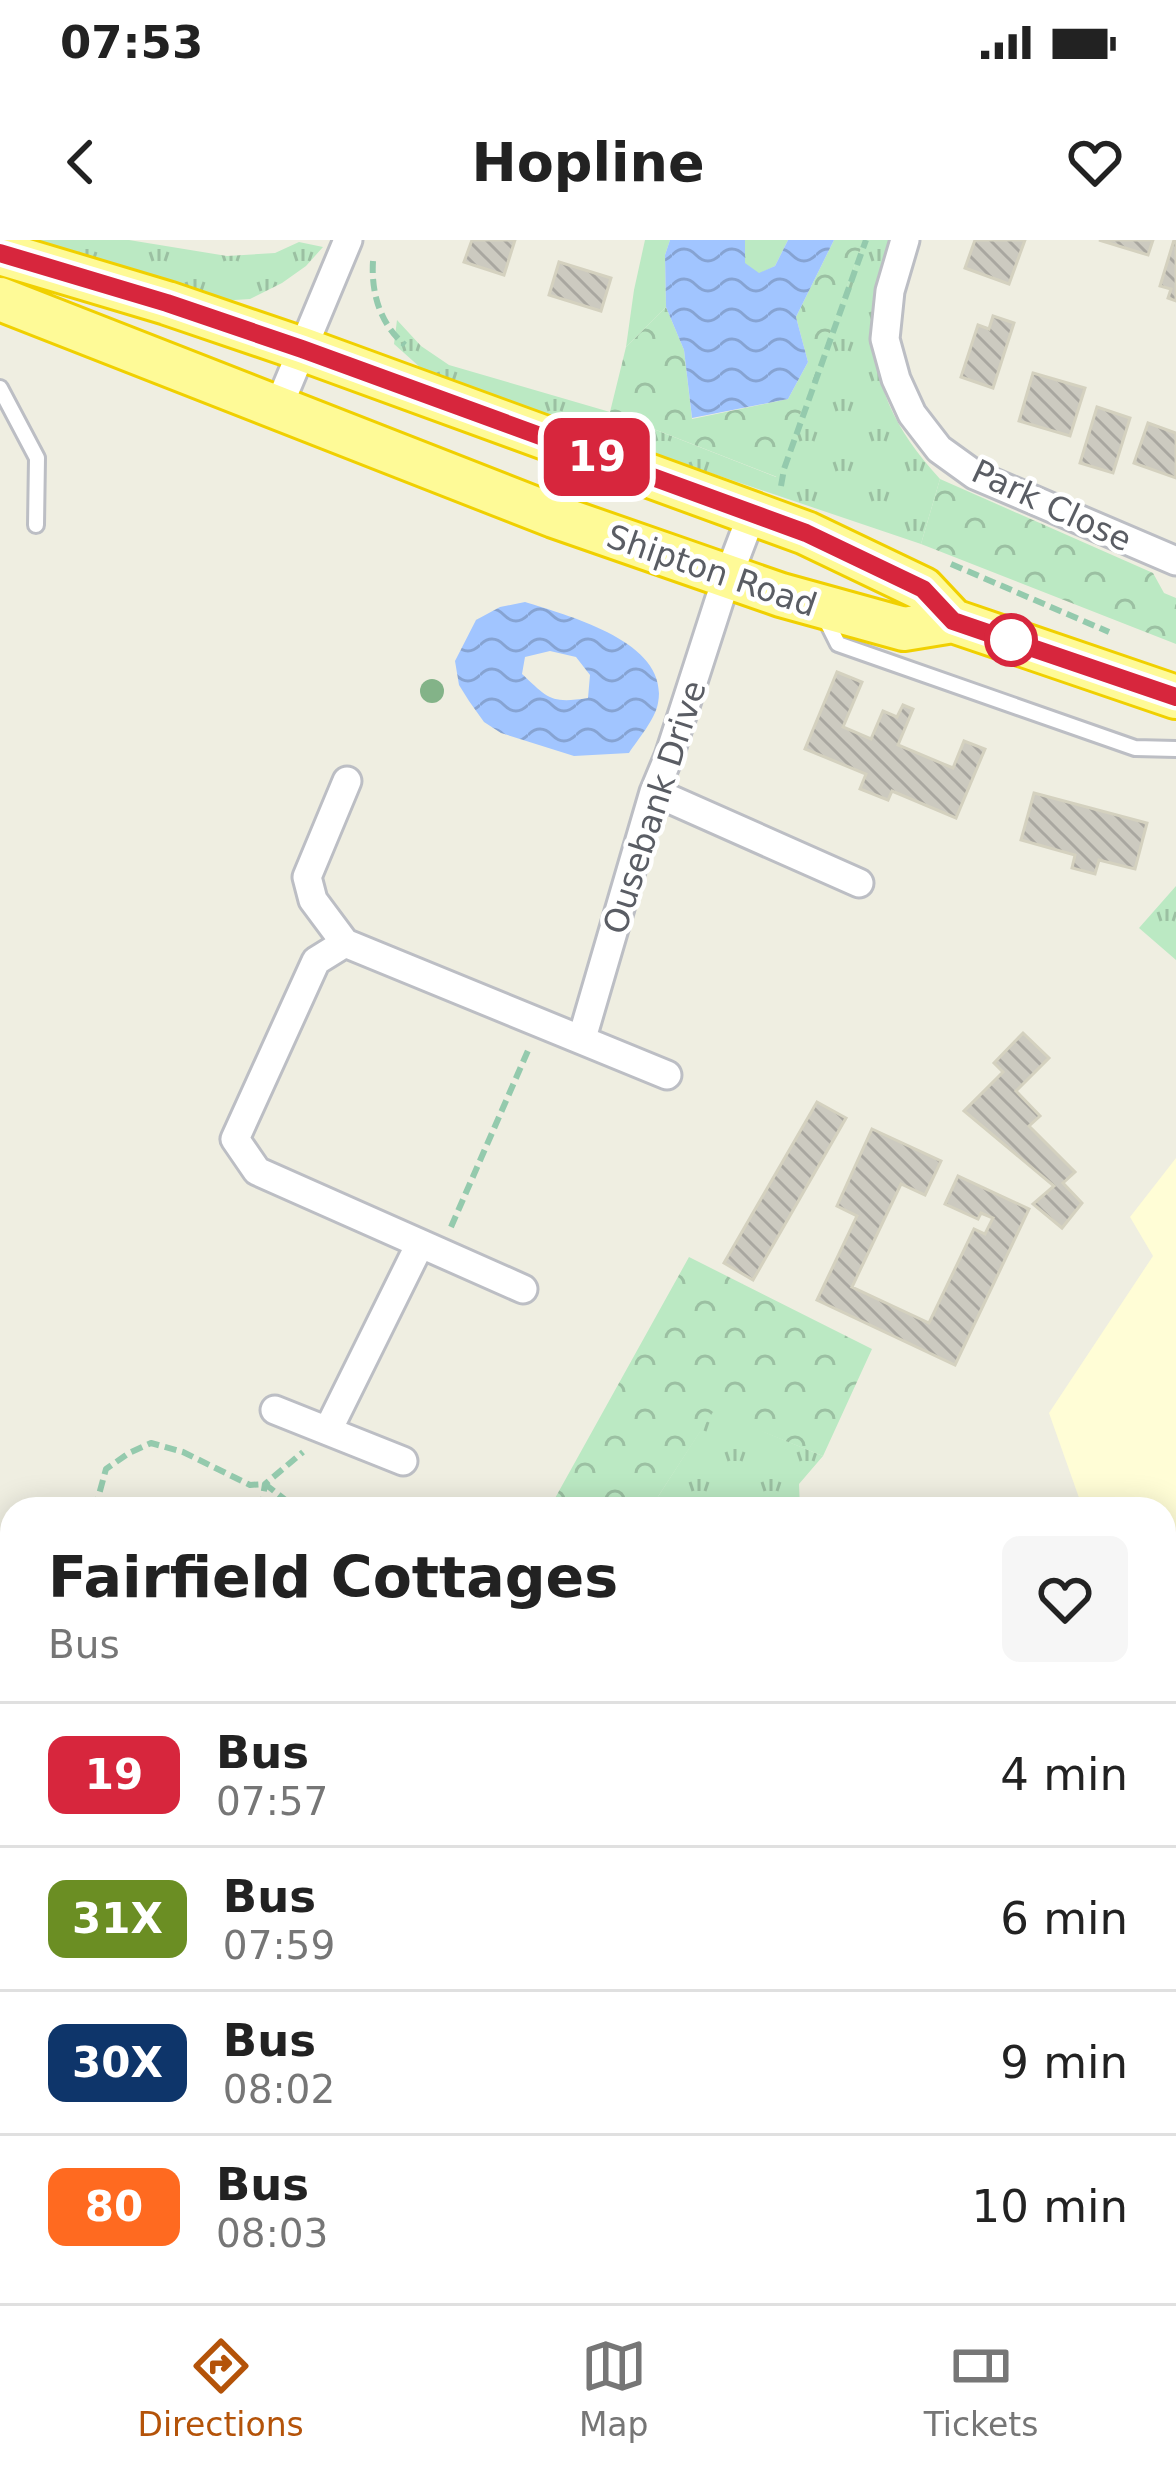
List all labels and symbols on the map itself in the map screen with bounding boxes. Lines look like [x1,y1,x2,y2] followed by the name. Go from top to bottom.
[543,418,651,496] line badge: 19
[966,451,1138,559] street label: Park Close
[602,516,822,625] street label: Shipton Road
[986,615,1036,665] unlabelled marker
[595,676,714,939] street label: Ousebank Drive

